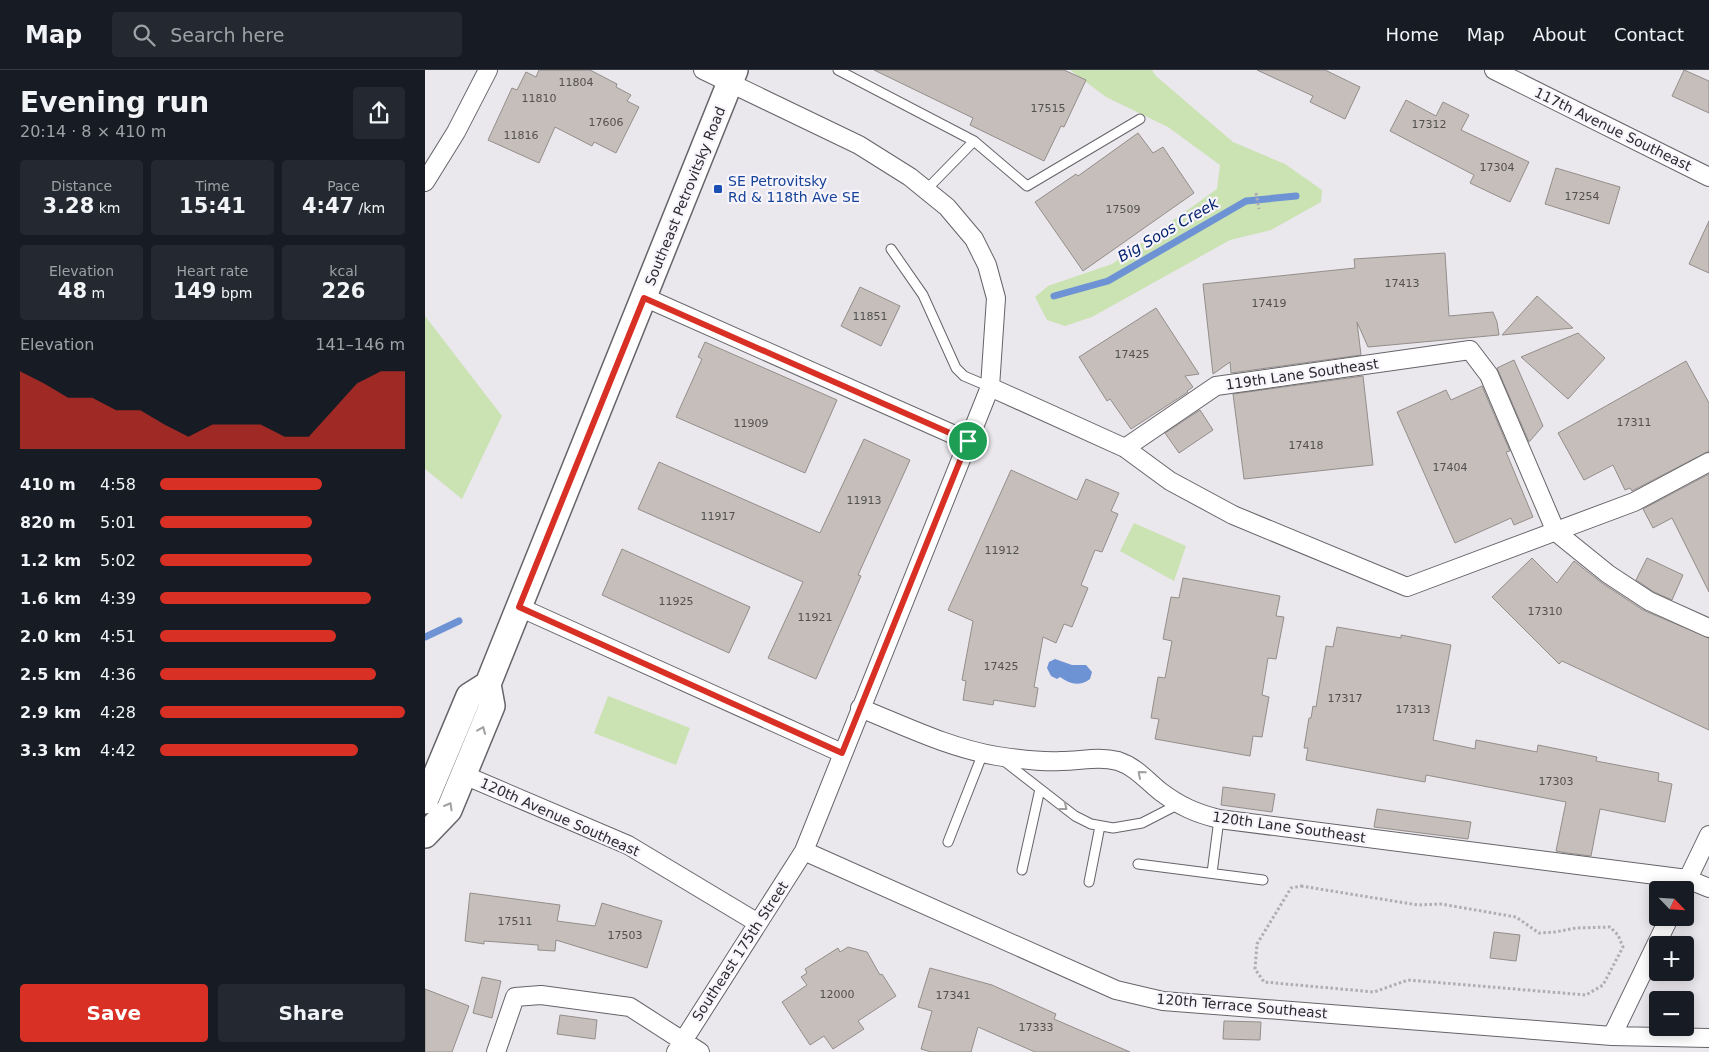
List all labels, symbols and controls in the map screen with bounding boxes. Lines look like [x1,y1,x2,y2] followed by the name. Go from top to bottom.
[112,12,462,57] search box
[25,21,82,49] text: Map
[130,21,158,49] icon: search
[170,24,284,46] text: Search here
[1386,24,1439,45] text: Home
[1467,24,1505,45] text: Map
[1533,24,1586,45] text: About
[1614,24,1684,45] text: Contact
[559,76,594,89] house number: 11804
[1532,84,1695,174] street label: 117th Avenue Southeast
[20,86,209,119] text: Evening run
[353,87,405,139] button: share
[522,92,557,105] house number: 11810
[1031,102,1066,115] house number: 17515
[642,104,728,288] street label: Southeast Petrovitsky Road
[589,116,624,129] house number: 17606
[1412,118,1447,131] house number: 17312
[20,122,166,141] text: 20:14 · 8 × 410 m
[504,129,539,142] house number: 11816
[1480,161,1515,174] house number: 17304
[728,173,860,205] place label: SE Petrovitsky Rd & 118th Ave SE
[51,178,112,194] text: Distance
[195,178,230,194] text: Time
[327,178,360,194] text: Pace
[712,183,724,195] marker: SE Petrovitsky Rd & 118th Ave SE
[1565,190,1600,203] house number: 17254
[1115,193,1223,266] water label: Big Soos Creek
[42,194,94,218] text: 3.28
[179,194,246,218] text: 15:41
[302,194,354,218] text: 4:47
[94,200,121,216] text: km
[354,200,385,216] text: /km
[1106,203,1141,216] house number: 17509
[49,263,114,279] text: Elevation
[177,263,248,279] text: Heart rate
[329,263,358,279] text: kcal
[1385,277,1420,290] house number: 17413
[58,279,87,303] text: 48
[173,279,216,303] text: 149
[322,279,365,303] text: 226
[87,285,105,301] text: m
[216,285,252,301] text: bpm
[1252,297,1287,310] house number: 17419
[853,310,888,323] house number: 11851
[20,335,94,354] text: Elevation
[315,335,405,354] text: 141–146 m
[1115,348,1150,361] house number: 17425
[1224,355,1380,393] street label: 119th Lane Southeast
[1617,416,1652,429] house number: 17311
[734,417,769,430] house number: 11909
[947,420,989,462] pin
[954,427,982,455] icon: arrive
[1289,439,1324,452] house number: 17418
[1433,461,1468,474] house number: 17404
[20,475,76,494] text: 410 m
[100,475,136,494] text: 4:58
[847,494,882,507] house number: 11913
[701,510,736,523] house number: 11917
[20,513,76,532] text: 820 m
[100,513,136,532] text: 5:01
[985,544,1020,557] house number: 11912
[20,551,81,570] text: 1.2 km
[100,551,136,570] text: 5:02
[20,589,81,608] text: 1.6 km
[100,589,136,608] text: 4:39
[659,595,694,608] house number: 11925
[1528,605,1563,618] house number: 17310
[798,611,833,624] house number: 11921
[20,627,81,646] text: 2.0 km
[100,627,136,646] text: 4:51
[984,660,1019,673] house number: 17425
[20,665,81,684] text: 2.5 km
[100,665,136,684] text: 4:36
[1328,692,1363,705] house number: 17317
[20,703,81,722] text: 2.9 km
[100,703,136,722] text: 4:28
[1396,703,1431,716] house number: 17313
[476,726,487,735] one-way arrow
[20,741,81,760] text: 3.3 km
[100,741,136,760] text: 4:42
[1137,771,1146,780] one-way arrow
[478,775,643,860] street label: 120th Avenue Southeast
[1539,775,1574,788] house number: 17303
[1058,802,1067,810] one-way arrow
[443,803,453,812] one-way arrow
[1211,808,1367,846] street label: 120th Lane Southeast
[689,878,791,1024] street label: Southeast 175th Street
[1649,881,1694,926] north arrow
[1649,881,1694,1036] map controls
[498,915,533,928] house number: 17511
[608,929,643,942] house number: 17503
[1649,936,1694,981] button: +
[20,984,208,1042] button: Save
[218,984,405,1042] button: Share
[820,988,855,1001] house number: 12000
[936,989,971,1002] house number: 17341
[1156,991,1329,1021] street label: 120th Terrace Southeast
[1649,991,1694,1036] button: −
[1019,1021,1054,1034] house number: 17333

